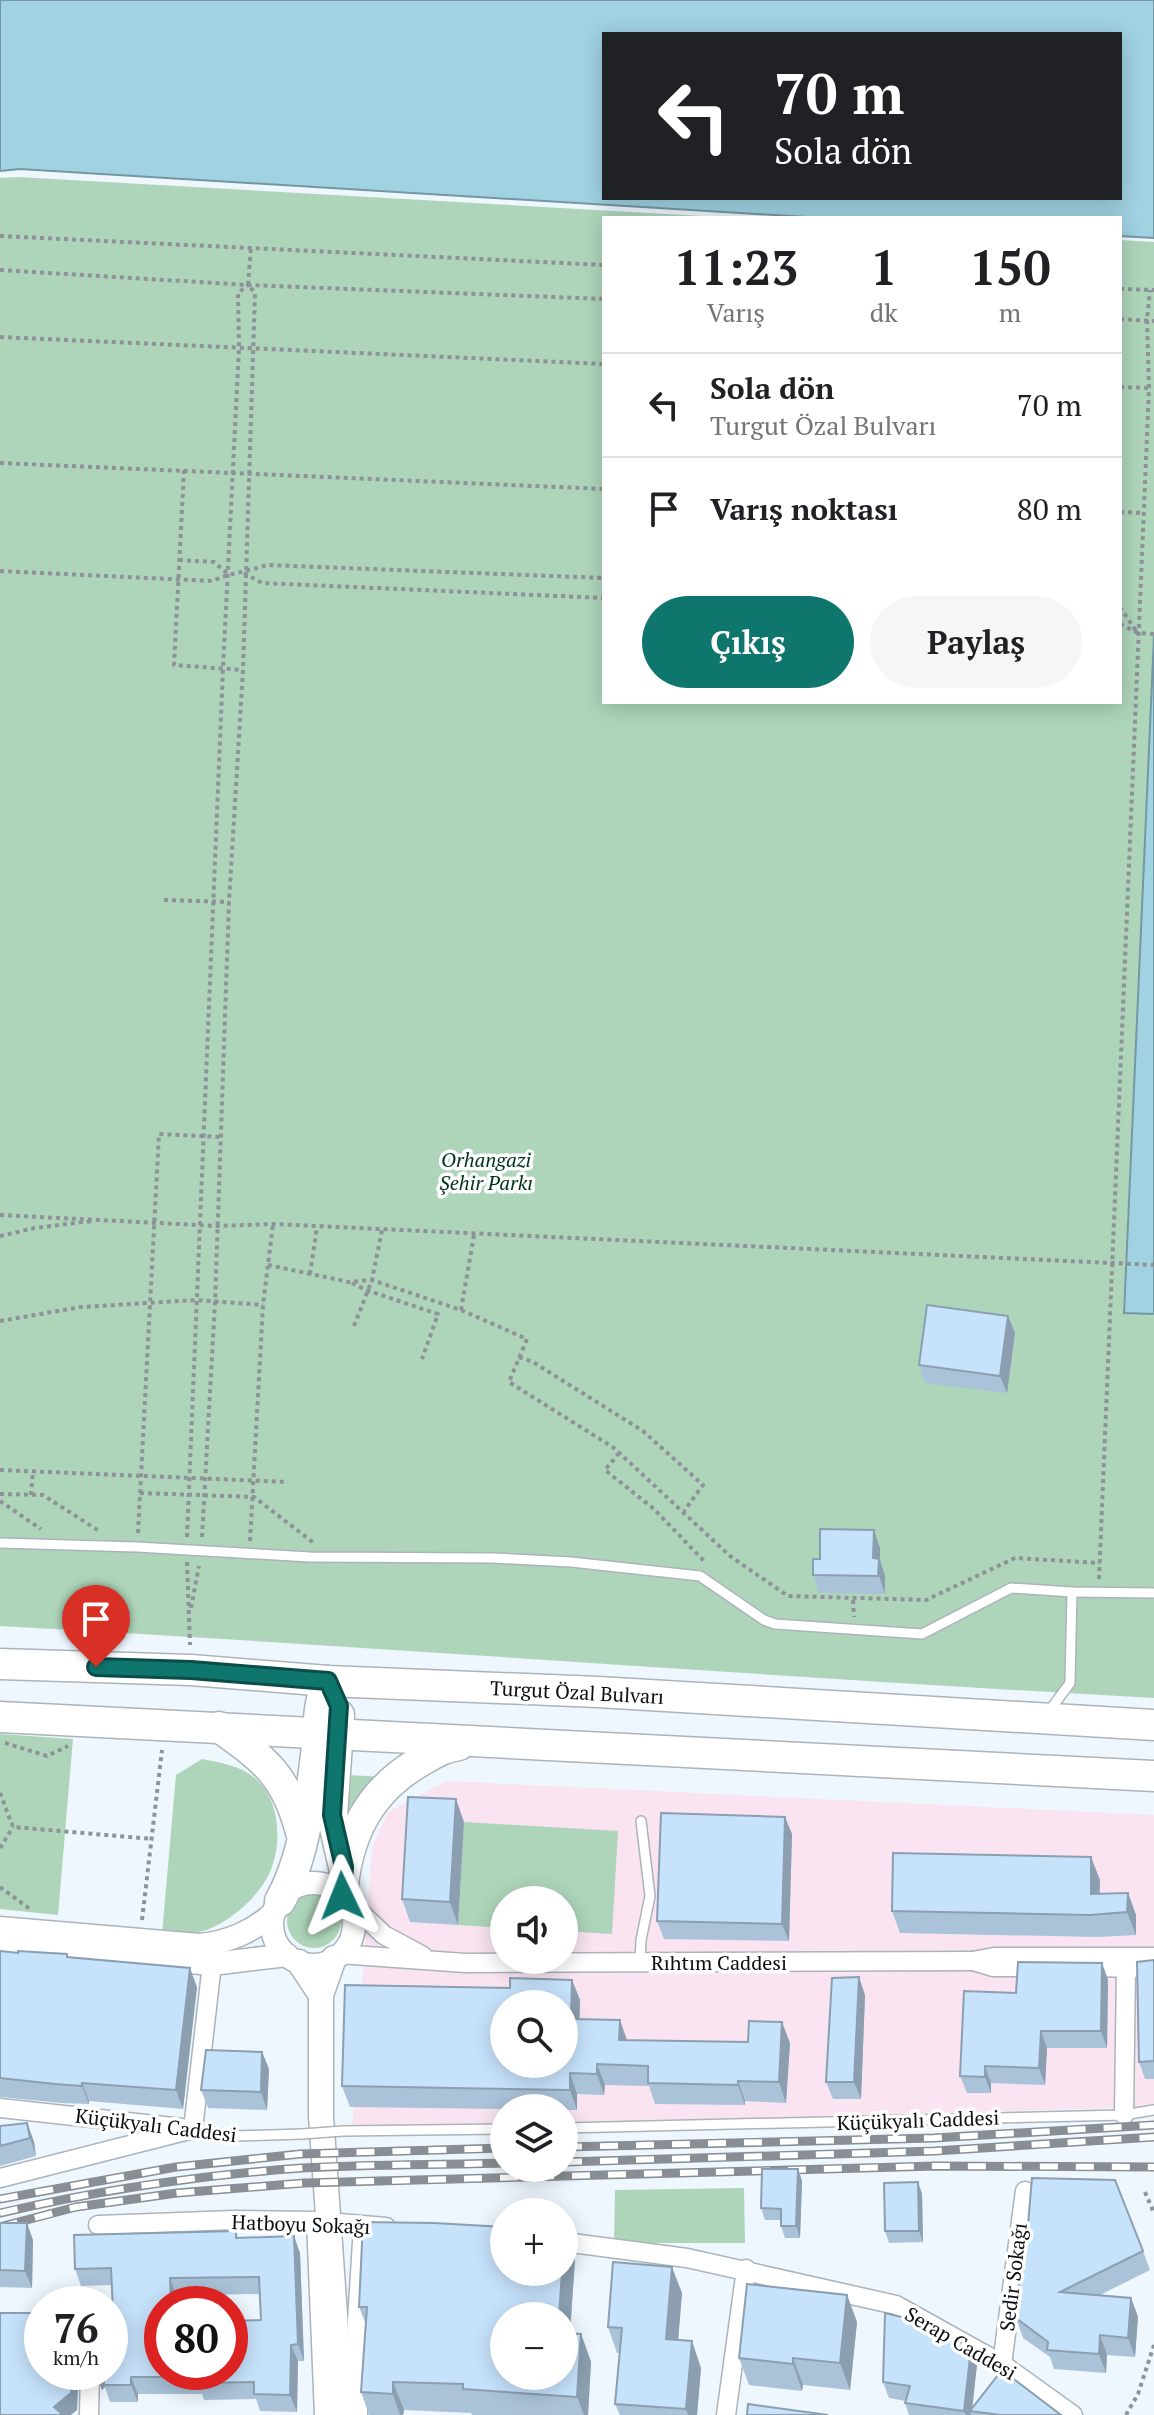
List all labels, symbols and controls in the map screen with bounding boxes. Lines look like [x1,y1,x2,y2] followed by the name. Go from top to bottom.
[774,56,904,130] text: 70 m
[642,64,746,168] icon: left
[774,127,912,174] text: Sola dön
[673,235,798,299] text: 11:23
[870,235,897,299] text: 1
[969,235,1051,299] text: 150
[707,295,765,329] text: Varış
[870,295,898,329] text: dk
[999,295,1021,329] text: m
[710,368,834,408] text: Sola dön
[642,383,686,427] icon: left
[1017,385,1082,425] text: 70 m
[710,408,936,442] text: Turgut Özal Bulvarı
[642,487,686,531] icon: arrive
[710,489,898,529] text: Varış noktası
[1017,489,1082,529] text: 80 m
[642,596,854,688] button: Çıkış
[870,596,1082,688] button: Paylaş
[439,1146,533,1196] park label: Orhangazi Şehir Parkı
[62,1585,130,1667] pin
[74,1597,118,1641] icon: arrive
[489,1674,665,1710] street label: Turgut Özal Bulvarı
[300,1854,384,1938] position arrow
[490,1886,578,2390] map controls
[490,1886,578,1974] button: sound
[651,1949,787,1976] street label: Rıhtım Caddesi
[490,1990,578,2078] button: search
[490,2094,578,2182] button: layers
[74,2102,238,2148] street label: Küçükyalı Caddesi
[836,2104,1000,2136] street label: Küçükyalı Caddesi
[490,2198,578,2286] button: +
[231,2208,371,2240] street label: Hatboyu Sokağı
[993,2221,1033,2333] street label: Sedir Sokağı
[144,2286,248,2390] speed limit sign: 80
[900,2300,1022,2386] street label: Serap Caddesi
[53,2301,99,2354] text: 76
[490,2302,578,2390] button: −
[53,2344,99,2371] text: km/h

